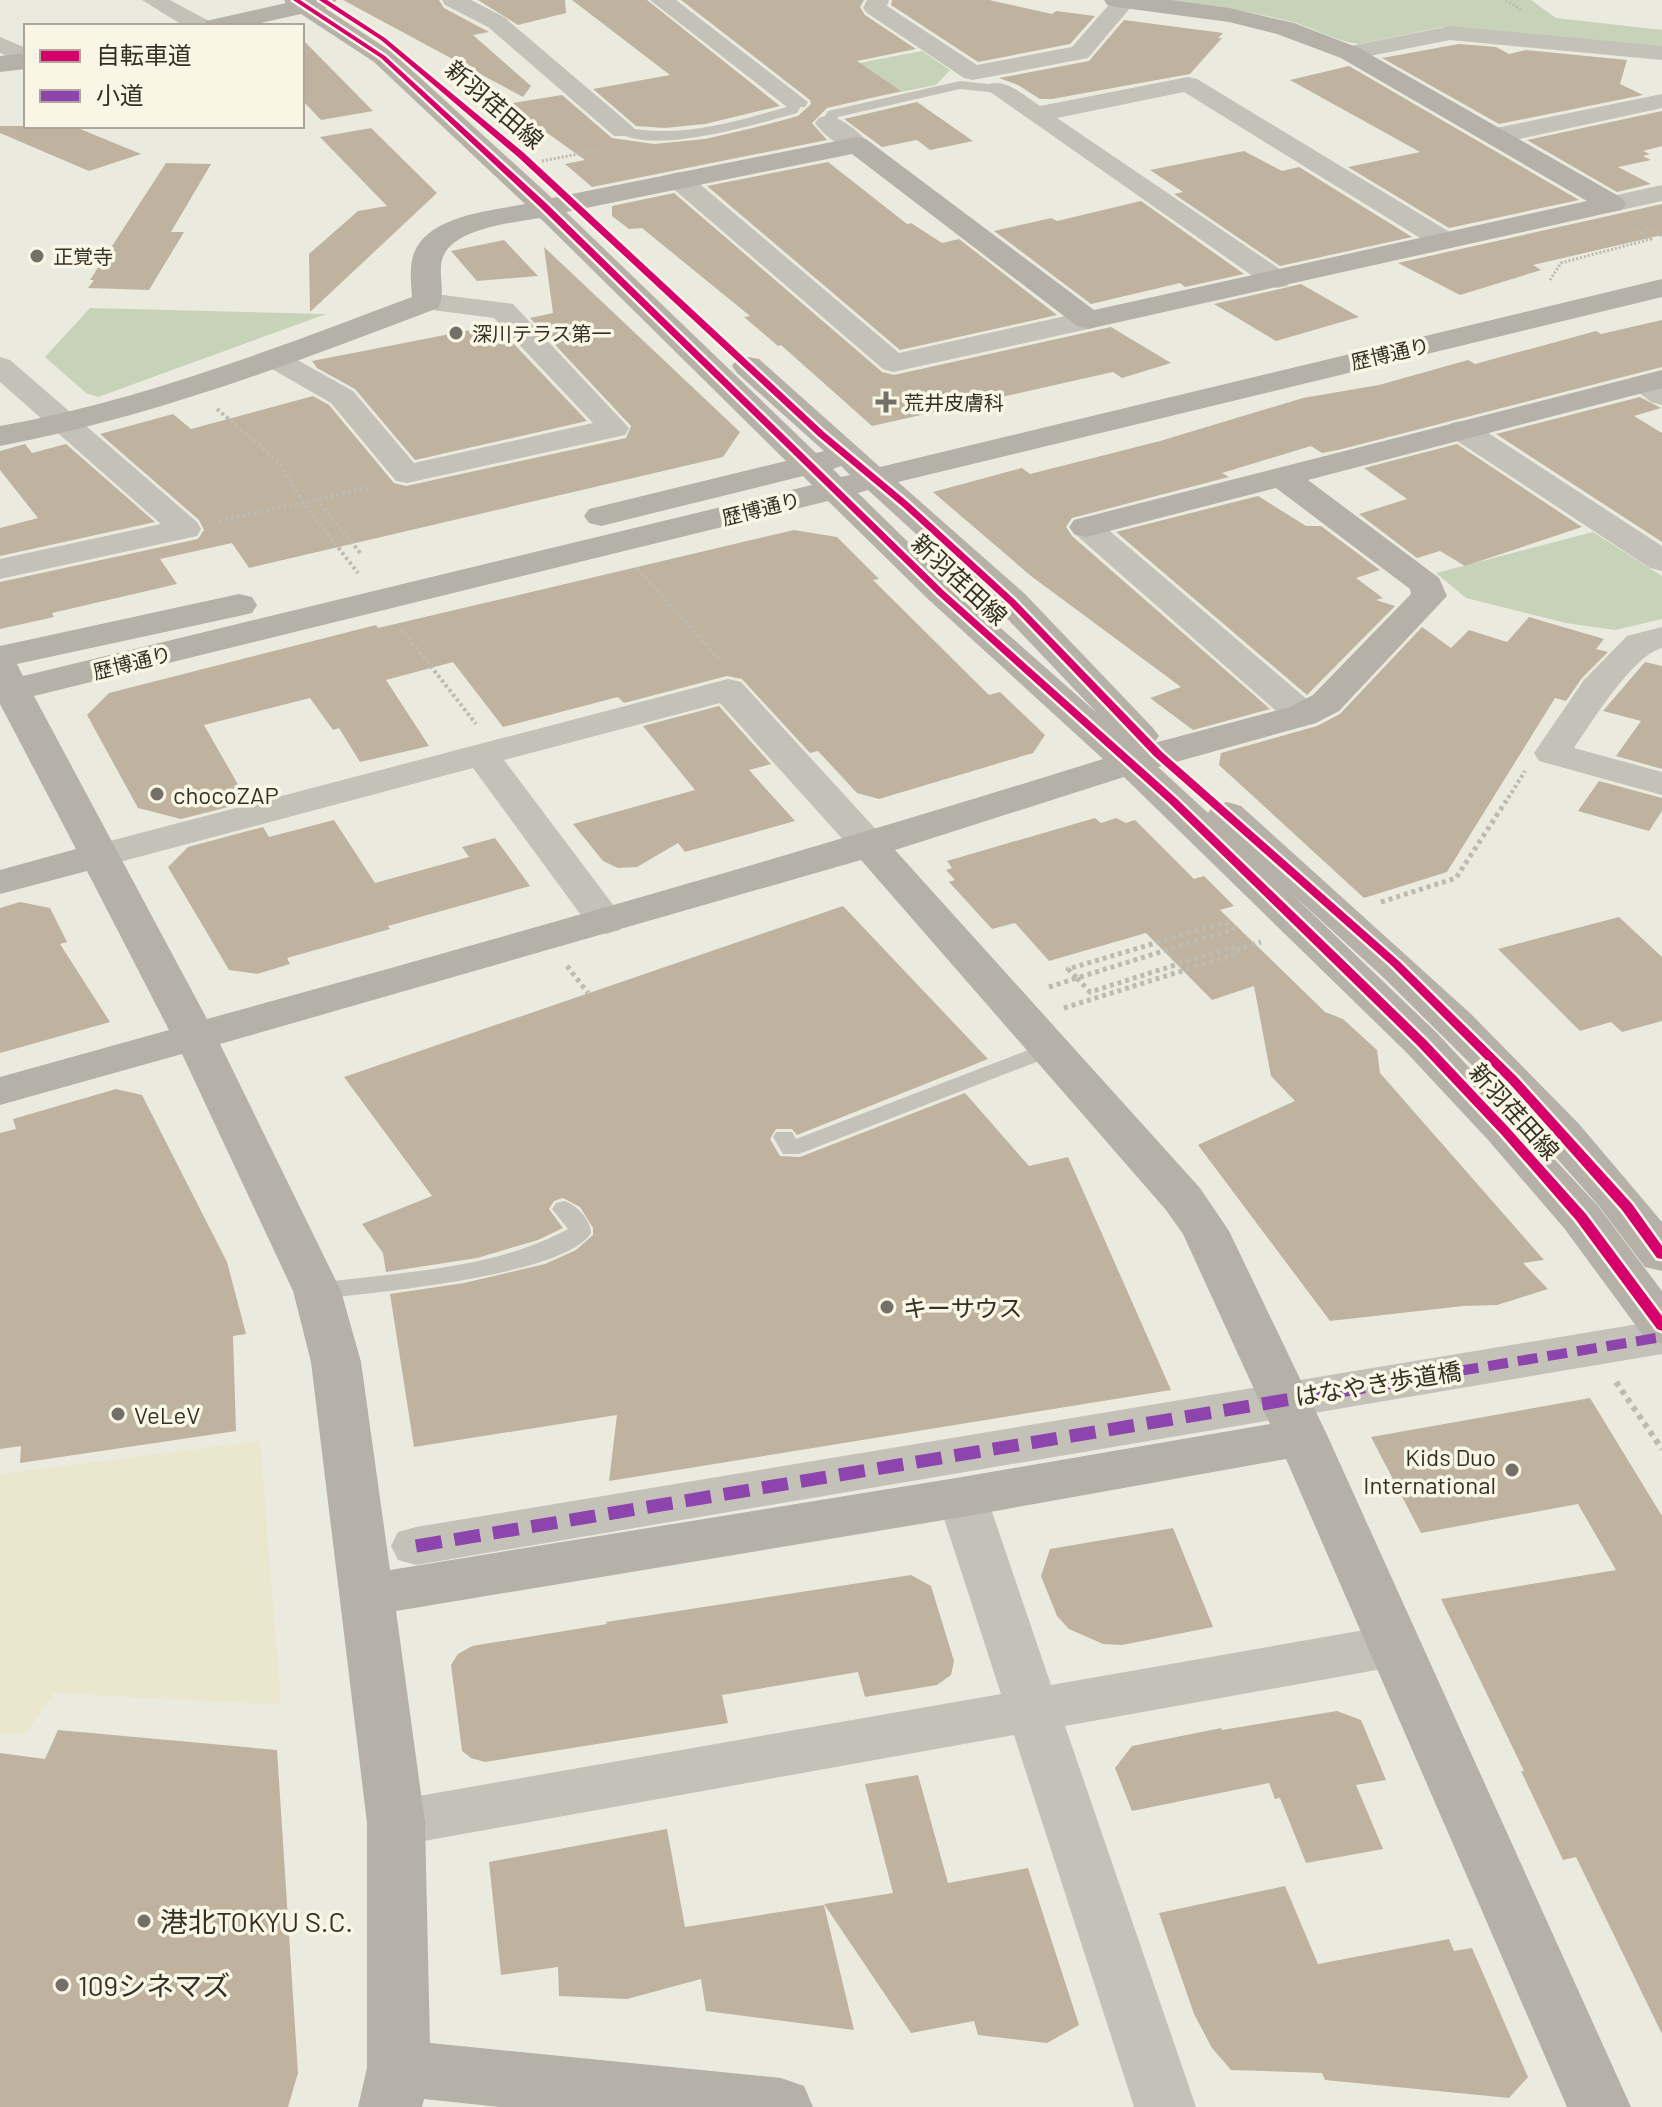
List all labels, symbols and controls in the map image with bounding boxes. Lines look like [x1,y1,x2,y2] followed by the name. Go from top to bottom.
[24,24,304,128] legend
[96,40,192,69] text: 自転車道
[440,54,550,154] street label: 新羽荏田線
[96,80,144,109] text: 小道
[53,244,113,268] place label: 正覚寺
[28,247,46,265] marker: 正覚寺
[472,321,612,345] place label: 深川テラス第一
[447,324,465,342] marker: 深川テラス第一
[1348,332,1432,374] street label: 歴博通り
[904,390,1004,414] place label: 荒井皮膚科
[875,391,897,413] marker: 荒井皮膚科
[719,487,803,529] street label: 歴博通り
[906,527,1014,631] street label: 新羽荏田線
[90,641,174,683] street label: 歴博通り
[173,780,279,809] place label: chocoZAP
[148,785,166,803] marker: chocoZAP
[1464,1057,1566,1165] street label: 新羽荏田線
[903,1293,1023,1322] place label: キーサウス
[878,1298,896,1316] marker: キーサウス
[1293,1356,1463,1410] street label: はなやき歩道橋
[134,1400,200,1429] place label: VeLeV
[109,1405,127,1423] marker: VeLeV
[1363,1442,1496,1499] place label: Kids Duo International
[1503,1461,1521,1479] marker: Kids Duo International
[160,1904,353,1938] place label: 港北TOKYU S.C.
[135,1912,153,1930] marker: 港北TOKYU S.C.
[78,1968,230,2002] place label: 109シネマズ
[53,1976,71,1994] marker: 109シネマズ

